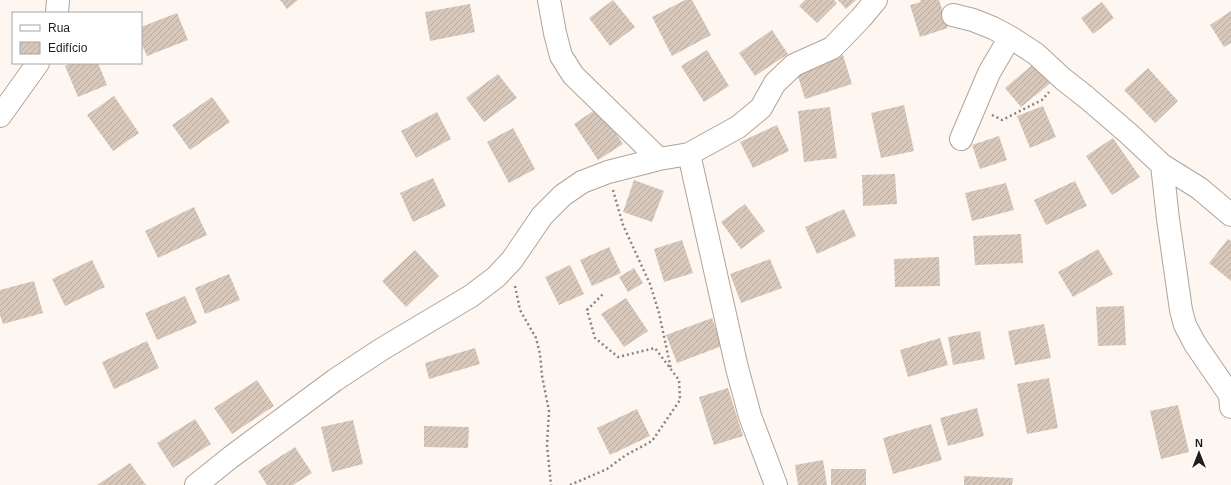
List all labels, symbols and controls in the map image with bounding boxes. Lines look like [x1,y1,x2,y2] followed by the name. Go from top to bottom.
[12,12,142,64] legend
[48,21,70,35] text: Rua
[48,41,88,55] text: Edifício
[1179,433,1219,473] north arrow
[1195,437,1203,449] text: N

